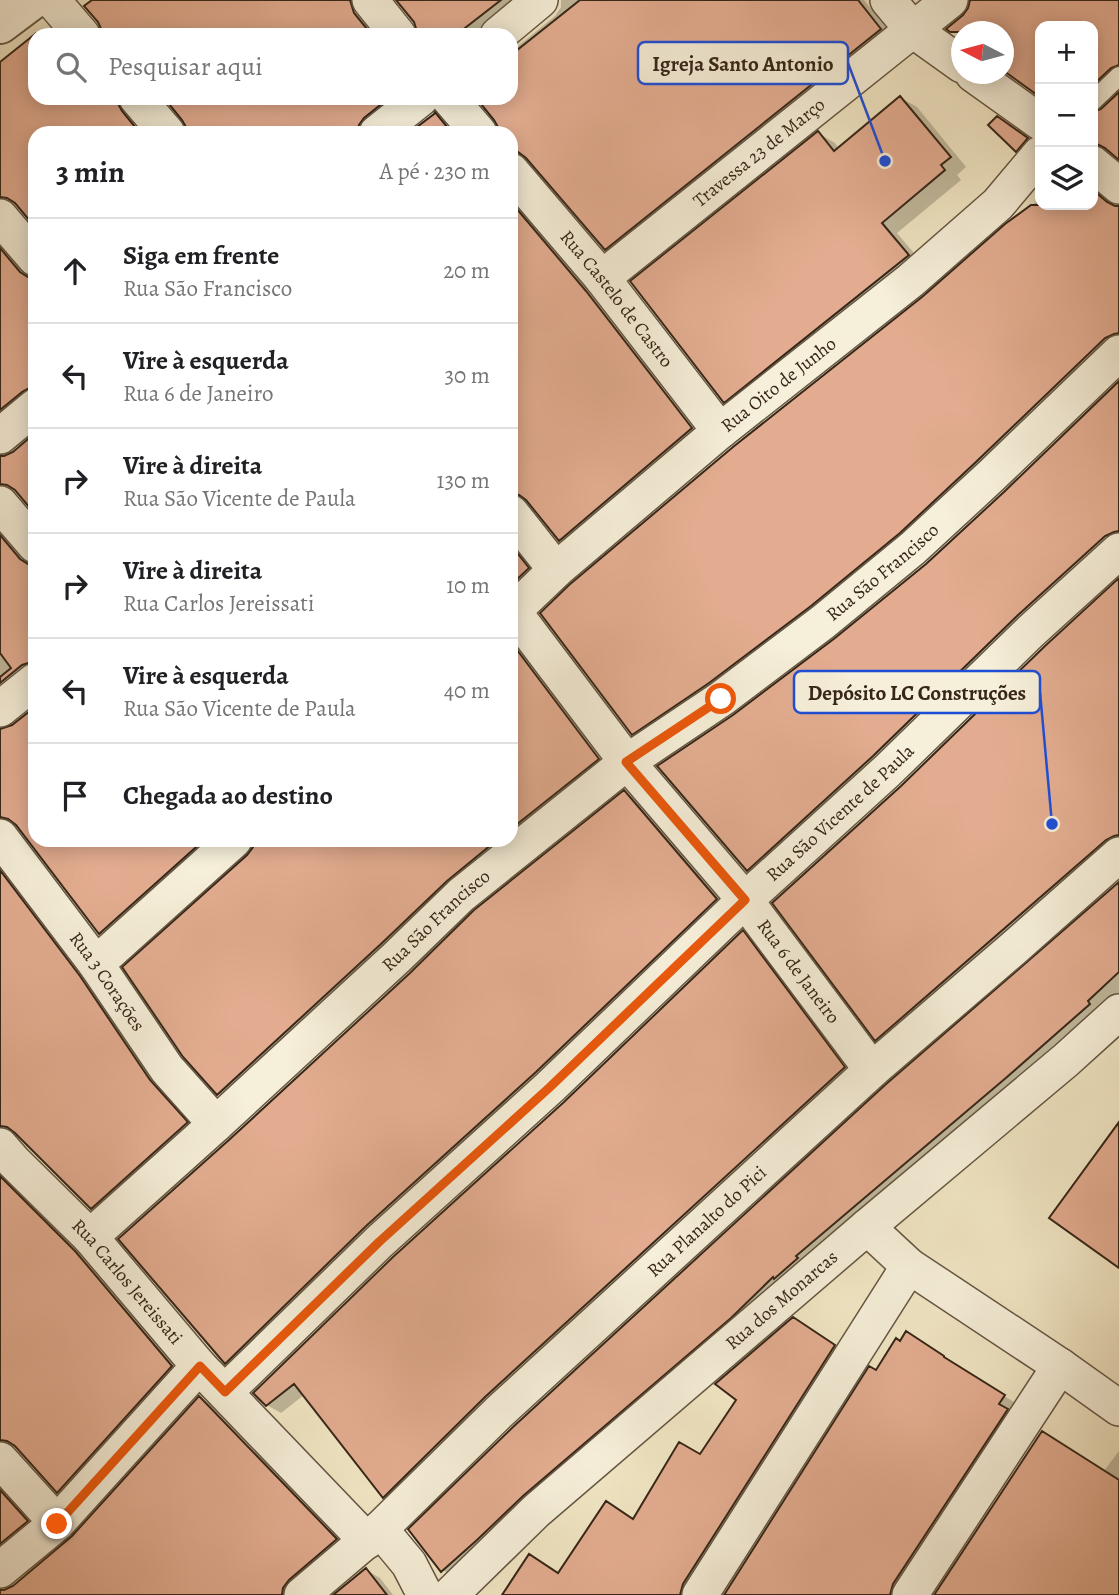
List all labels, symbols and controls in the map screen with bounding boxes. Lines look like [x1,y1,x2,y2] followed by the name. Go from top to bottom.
[951,21,1014,84] north arrow
[1035,21,1098,210] map controls
[1035,21,1098,84] button: +
[28,28,518,105] search box
[638,42,848,84] callout: Igreja Santo Antonio
[52,48,90,86] icon: search
[108,49,263,84] text: Pesquisar aqui
[652,50,834,78] text: Igreja Santo Antonio
[1035,84,1098,147] button: −
[688,92,831,213] street label: Travessa 23 de Março
[1035,147,1098,210] button: layers
[56,152,125,192] text: 3 min
[379,156,490,187] text: A pé · 230 m
[554,225,679,373] street label: Rua Castelo de Castro
[123,238,279,273] text: Siga em frente
[56,252,94,290] icon: ahead
[443,255,490,286] text: 20 m
[123,273,292,304] text: Rua São Francisco
[716,331,842,438] street label: Rua Oito de Junho
[123,343,289,378] text: Vire à esquerda
[56,357,94,395] icon: left
[444,360,490,391] text: 30 m
[123,378,273,409] text: Rua 6 de Janeiro
[123,448,262,483] text: Vire à direita
[56,462,94,500] icon: right
[437,465,490,496] text: 130 m
[123,483,356,514] text: Rua São Vicente de Paula
[821,517,945,627] street label: Rua São Francisco
[123,553,262,588] text: Vire à direita
[56,567,94,605] icon: right
[446,570,490,601] text: 10 m
[123,588,314,619] text: Rua Carlos Jereissati
[123,658,289,693] text: Vire à esquerda
[794,671,1040,713] callout: Depósito LC Construções
[56,672,94,710] icon: left
[444,675,490,706] text: 40 m
[808,679,1026,707] text: Depósito LC Construções
[705,683,736,714] route start
[123,693,356,724] text: Rua São Vicente de Paula
[761,738,920,888] street label: Rua São Vicente de Paula
[56,777,94,815] icon: arrive
[123,778,333,813] text: Chegada ao destino
[376,863,496,978] street label: Rua São Francisco
[751,914,846,1029] street label: Rua 6 de Janeiro
[63,926,151,1037] street label: Rua 3 Corações
[641,1160,772,1283] street label: Rua Planalto do Pici
[66,1213,188,1350] street label: Rua Carlos Jereissati
[720,1244,844,1356] street label: Rua dos Monarcas
[41,1508,72,1539] route end

